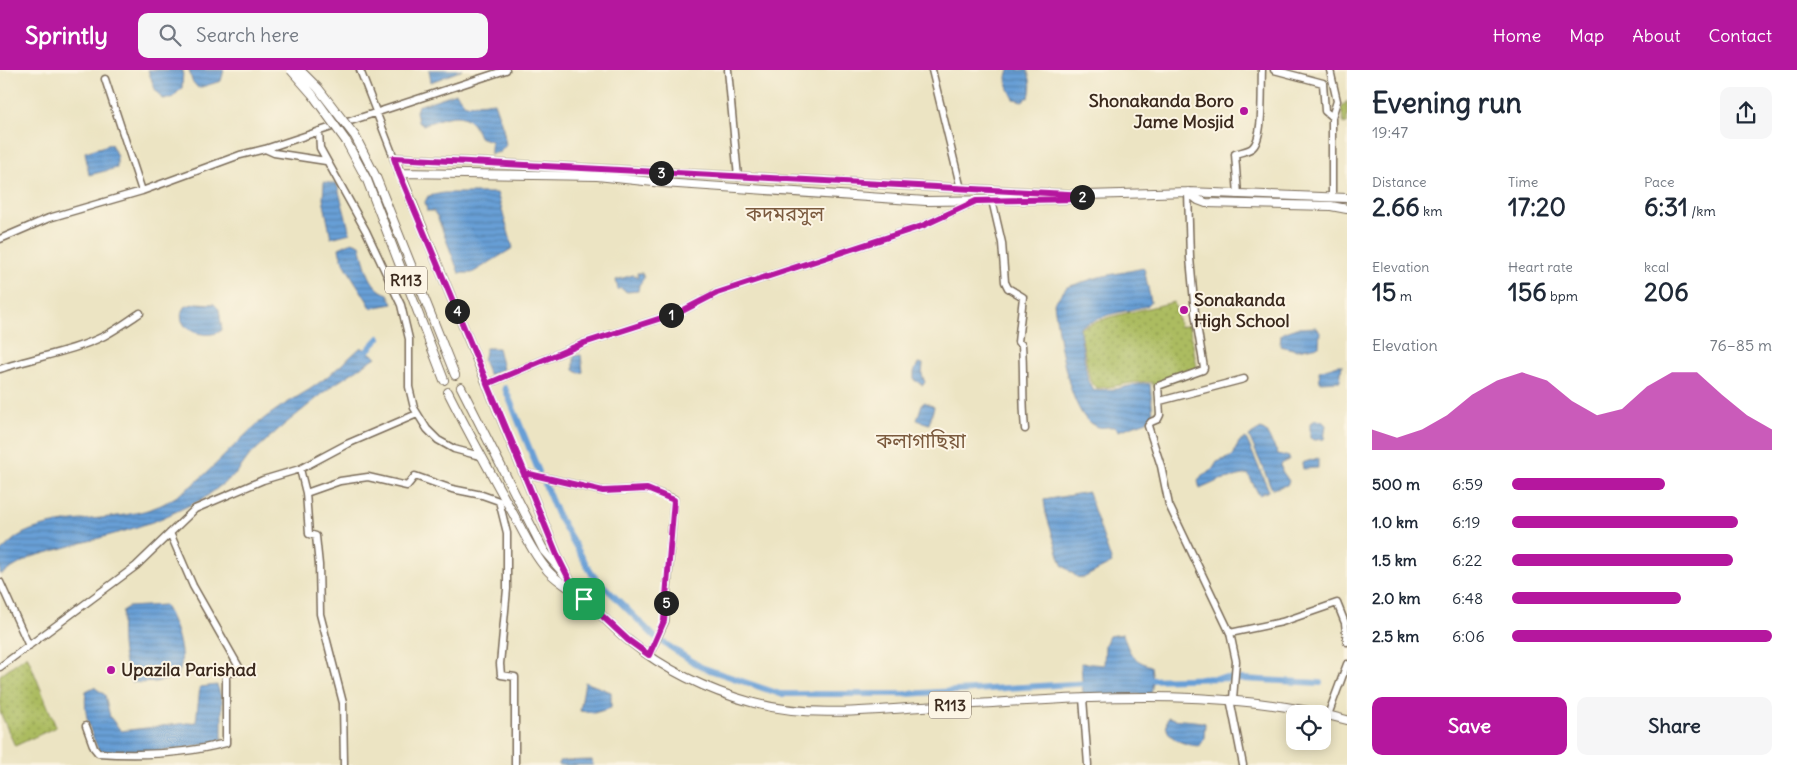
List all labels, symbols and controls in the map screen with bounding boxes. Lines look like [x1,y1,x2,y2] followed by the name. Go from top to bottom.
[138,13,488,58] search box
[25,20,108,50] text: Sprintly
[156,21,184,49] icon: search
[196,23,299,47] text: Search here
[1493,24,1541,47] text: Home
[1569,24,1604,47] text: Map
[1632,24,1680,47] text: About
[1708,24,1772,47] text: Contact
[1372,85,1522,121] text: Evening run
[1720,87,1772,139] button: share
[1089,89,1234,133] place label: Shonakanda Boro Jame Mosjid
[1238,105,1250,117] marker: Shonakanda Boro Jame Mosjid
[1372,122,1408,142] text: 19:47
[648,160,674,186] pin: 3
[658,164,665,182] text: 3
[1372,173,1427,191] text: Distance
[1508,173,1538,191] text: Time
[1644,173,1674,191] text: Pace
[1070,184,1094,210] pin: 2
[1079,188,1086,206] text: 2
[1372,191,1420,223] text: 2.66
[1508,191,1566,223] text: 17:20
[1644,191,1688,223] text: 6:31
[745,201,825,226] district label: কদমরসুল
[1420,202,1442,220] text: km
[1688,202,1716,220] text: /km
[1372,258,1429,276] text: Elevation
[1508,258,1573,276] text: Heart rate
[1644,258,1669,276] text: kcal
[385,266,427,294] road number: R113
[1372,276,1396,308] text: 15
[1508,276,1547,308] text: 156
[1644,276,1689,308] text: 206
[1396,287,1412,305] text: m
[1547,287,1578,305] text: bpm
[1194,288,1290,332] place label: Sonakanda High School
[444,298,470,324] pin: 4
[453,302,462,320] text: 4
[658,302,684,328] pin: 1
[1178,304,1190,316] marker: Sonakanda High School
[669,306,674,324] text: 1
[1372,335,1438,355] text: Elevation
[1710,335,1772,355] text: 76–85 m
[875,428,967,453] district label: কলাগাছিয়া
[1372,474,1420,494] text: 500 m
[1452,474,1483,494] text: 6:59
[1372,512,1418,532] text: 1.0 km
[1452,512,1480,532] text: 6:19
[1372,550,1417,570] text: 1.5 km
[1452,550,1482,570] text: 6:22
[563,578,605,620] pin
[570,585,598,613] icon: arrive
[1372,588,1421,608] text: 2.0 km
[1452,588,1483,608] text: 6:48
[654,590,678,616] pin: 5
[662,594,671,612] text: 5
[1372,626,1419,646] text: 2.5 km
[1452,626,1485,646] text: 6:06
[121,658,257,681] place label: Upazila Parishad
[105,664,117,676] marker: Upazila Parishad
[929,692,971,718] road number: R113
[1372,697,1567,755] button: Save
[1577,697,1772,755] button: Share
[1286,705,1331,750] map controls
[1286,705,1331,750] button: locate

